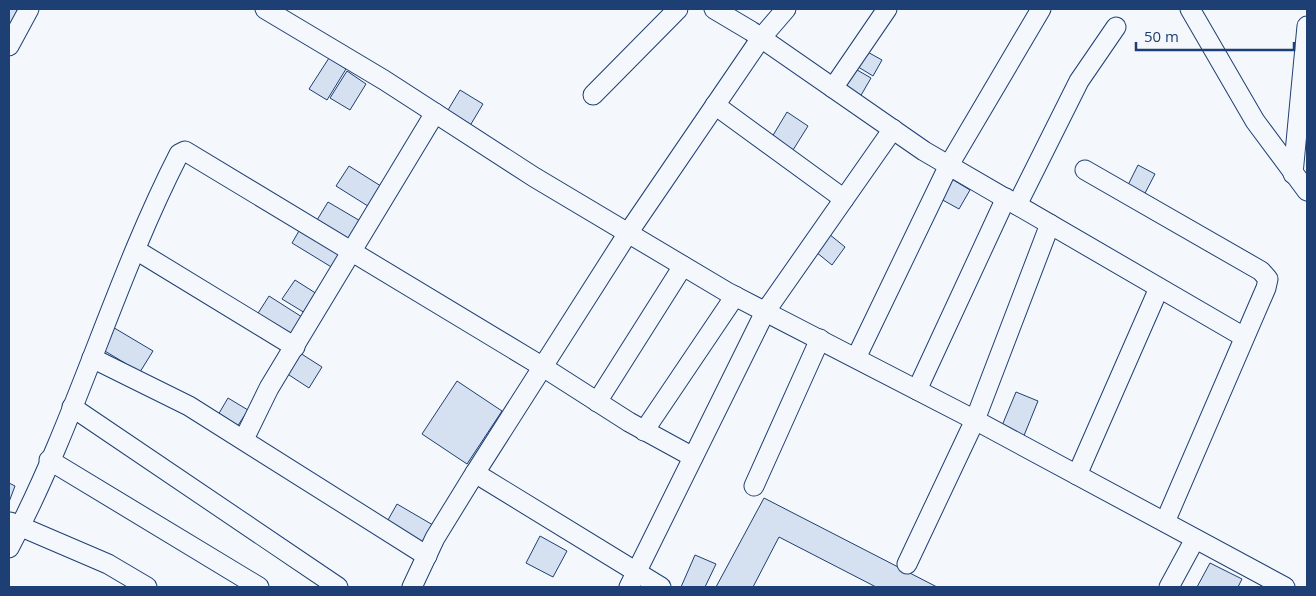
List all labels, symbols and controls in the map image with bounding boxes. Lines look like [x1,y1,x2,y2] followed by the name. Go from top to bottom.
[1136,20,1294,52] scale bar
[1144,26,1179,46] text: 50 m

